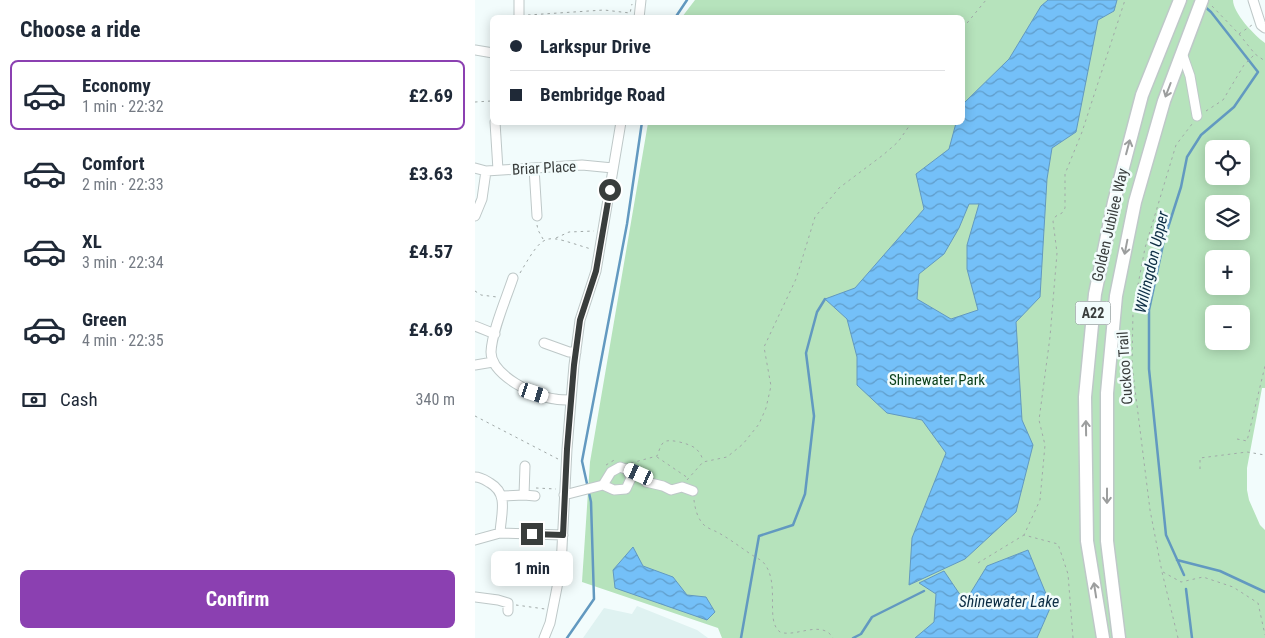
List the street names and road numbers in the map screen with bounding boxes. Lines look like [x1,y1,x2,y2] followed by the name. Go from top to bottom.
[511,157,577,179] street label: Briar Place
[1088,167,1132,283] street label: Golden Jubilee Way
[1075,302,1111,324] road number: A22
[1113,331,1137,405] street label: Cuckoo Trail

